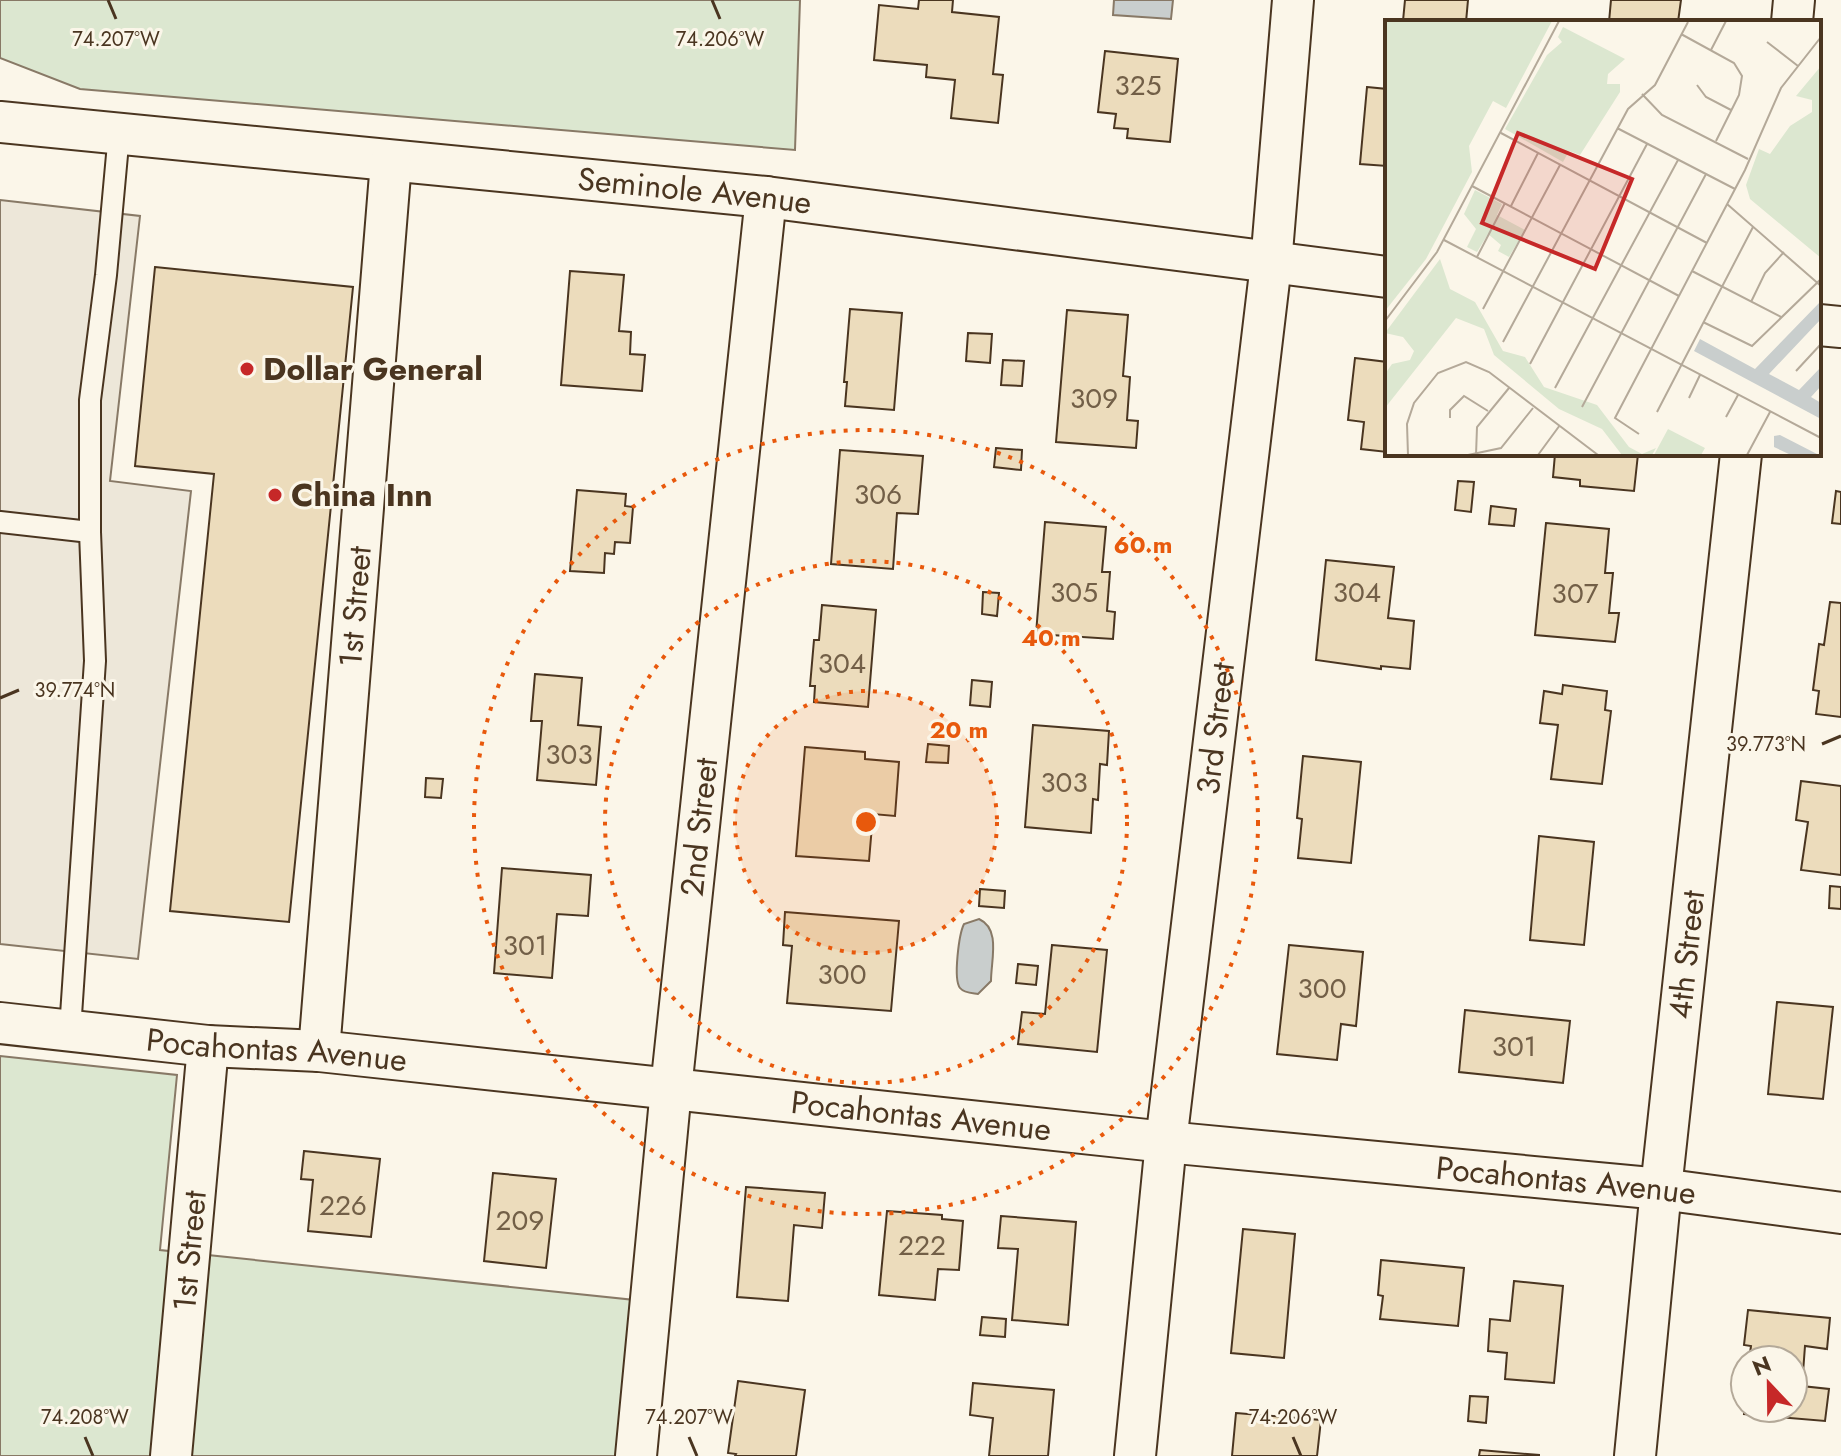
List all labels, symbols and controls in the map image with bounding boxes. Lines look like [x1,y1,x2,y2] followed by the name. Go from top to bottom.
[1385,20,1821,456] inset map
[72,25,160,54] text: 74.207°W
[676,25,764,54] text: 74.206°W
[1114,65,1162,106] house number: 325
[576,156,814,226] street label: Seminole Avenue
[263,346,483,392] place label: Dollar General
[238,360,256,378] marker: Dollar General
[1070,378,1118,419] house number: 309
[291,472,433,518] place label: China Inn
[854,474,902,515] house number: 306
[266,486,284,504] marker: China Inn
[1114,527,1172,562] text: 60 m
[327,544,383,669] street label: 1st Street
[1050,572,1098,613] house number: 305
[1333,572,1381,613] house number: 304
[1552,573,1599,614] house number: 307
[1021,620,1081,655] text: 40 m
[818,643,866,684] house number: 304
[1185,660,1246,797] street label: 3rd Street
[35,676,115,705] text: 39.774°N
[930,712,988,747] text: 20 m
[1726,730,1806,759] text: 39.773°N
[545,734,593,775] house number: 303
[669,755,729,899] street label: 2nd Street
[1040,762,1088,803] house number: 303
[852,808,880,836] centre of rings
[1657,888,1716,1021] street label: 4th Street
[503,925,547,966] house number: 301
[818,954,866,995] house number: 300
[1298,968,1346,1009] house number: 300
[144,1016,409,1083] street label: Pocahontas Avenue
[1492,1026,1536,1067] house number: 301
[789,1079,1053,1153] street label: Pocahontas Avenue
[1434,1145,1699,1216] street label: Pocahontas Avenue
[319,1185,367,1226] house number: 226
[161,1188,218,1313] street label: 1st Street
[496,1200,544,1241] house number: 209
[898,1225,946,1266] house number: 222
[1729,1344,1809,1424] north arrow
[1747,1347,1776,1384] text: N
[41,1403,129,1432] text: 74.208°W
[645,1403,733,1432] text: 74.207°W
[1249,1403,1337,1432] text: 74.206°W

